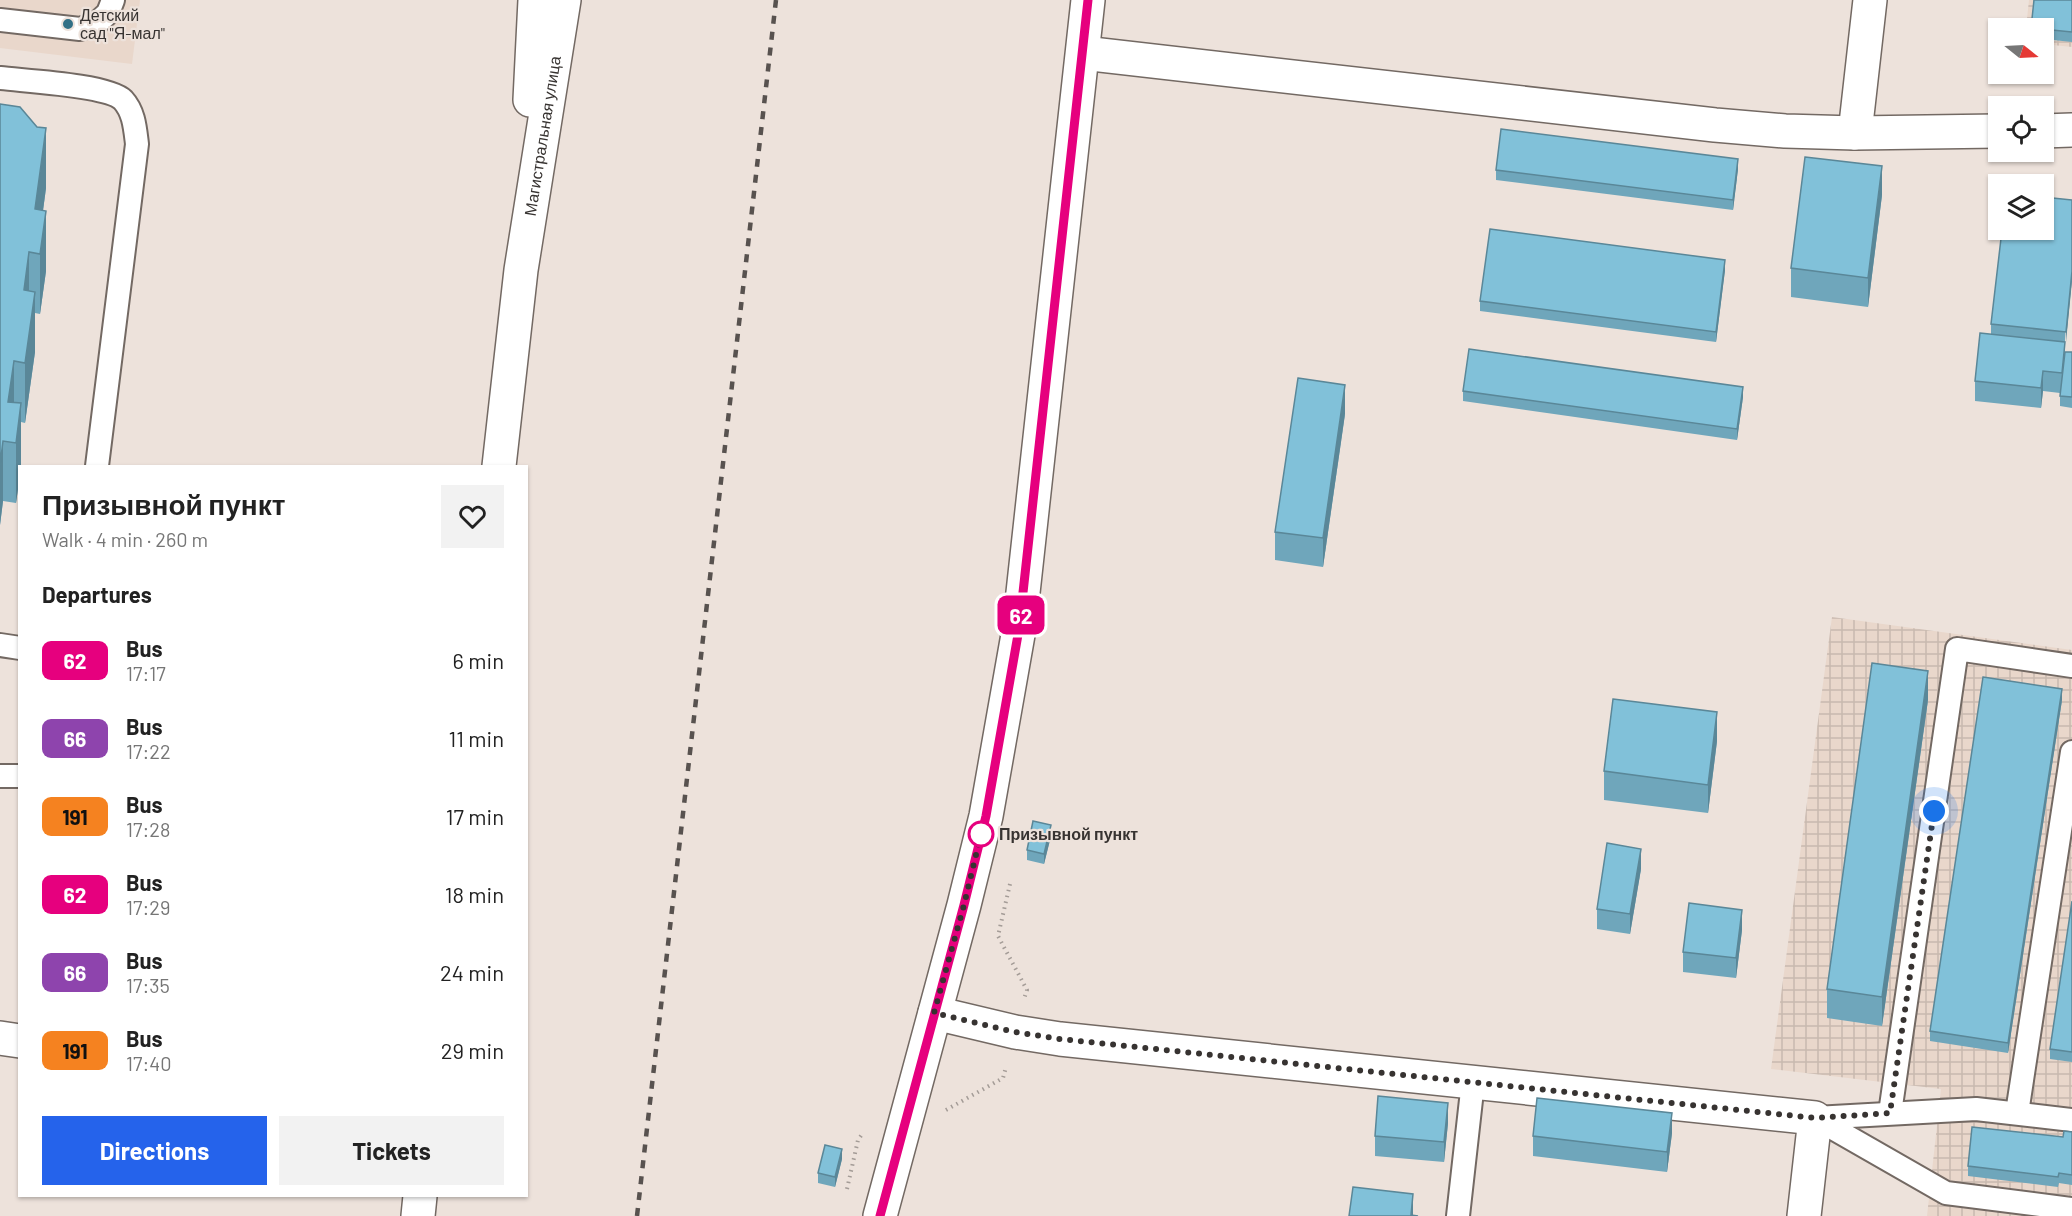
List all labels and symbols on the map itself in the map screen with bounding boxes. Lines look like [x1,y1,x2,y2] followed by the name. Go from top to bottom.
[80,5,165,42] place label: Детский сад "Я-мал"
[61,17,75,31] marker: Детский сад "Я-мал"
[1988,18,2054,84] north arrow
[520,54,564,217] street label: Магистральная улица
[994,596,1048,634] line badge: 62
[1919,796,1949,826] your location
[968,821,994,847] marker: Призывной пункт
[999,824,1138,843] place label: Призывной пункт

